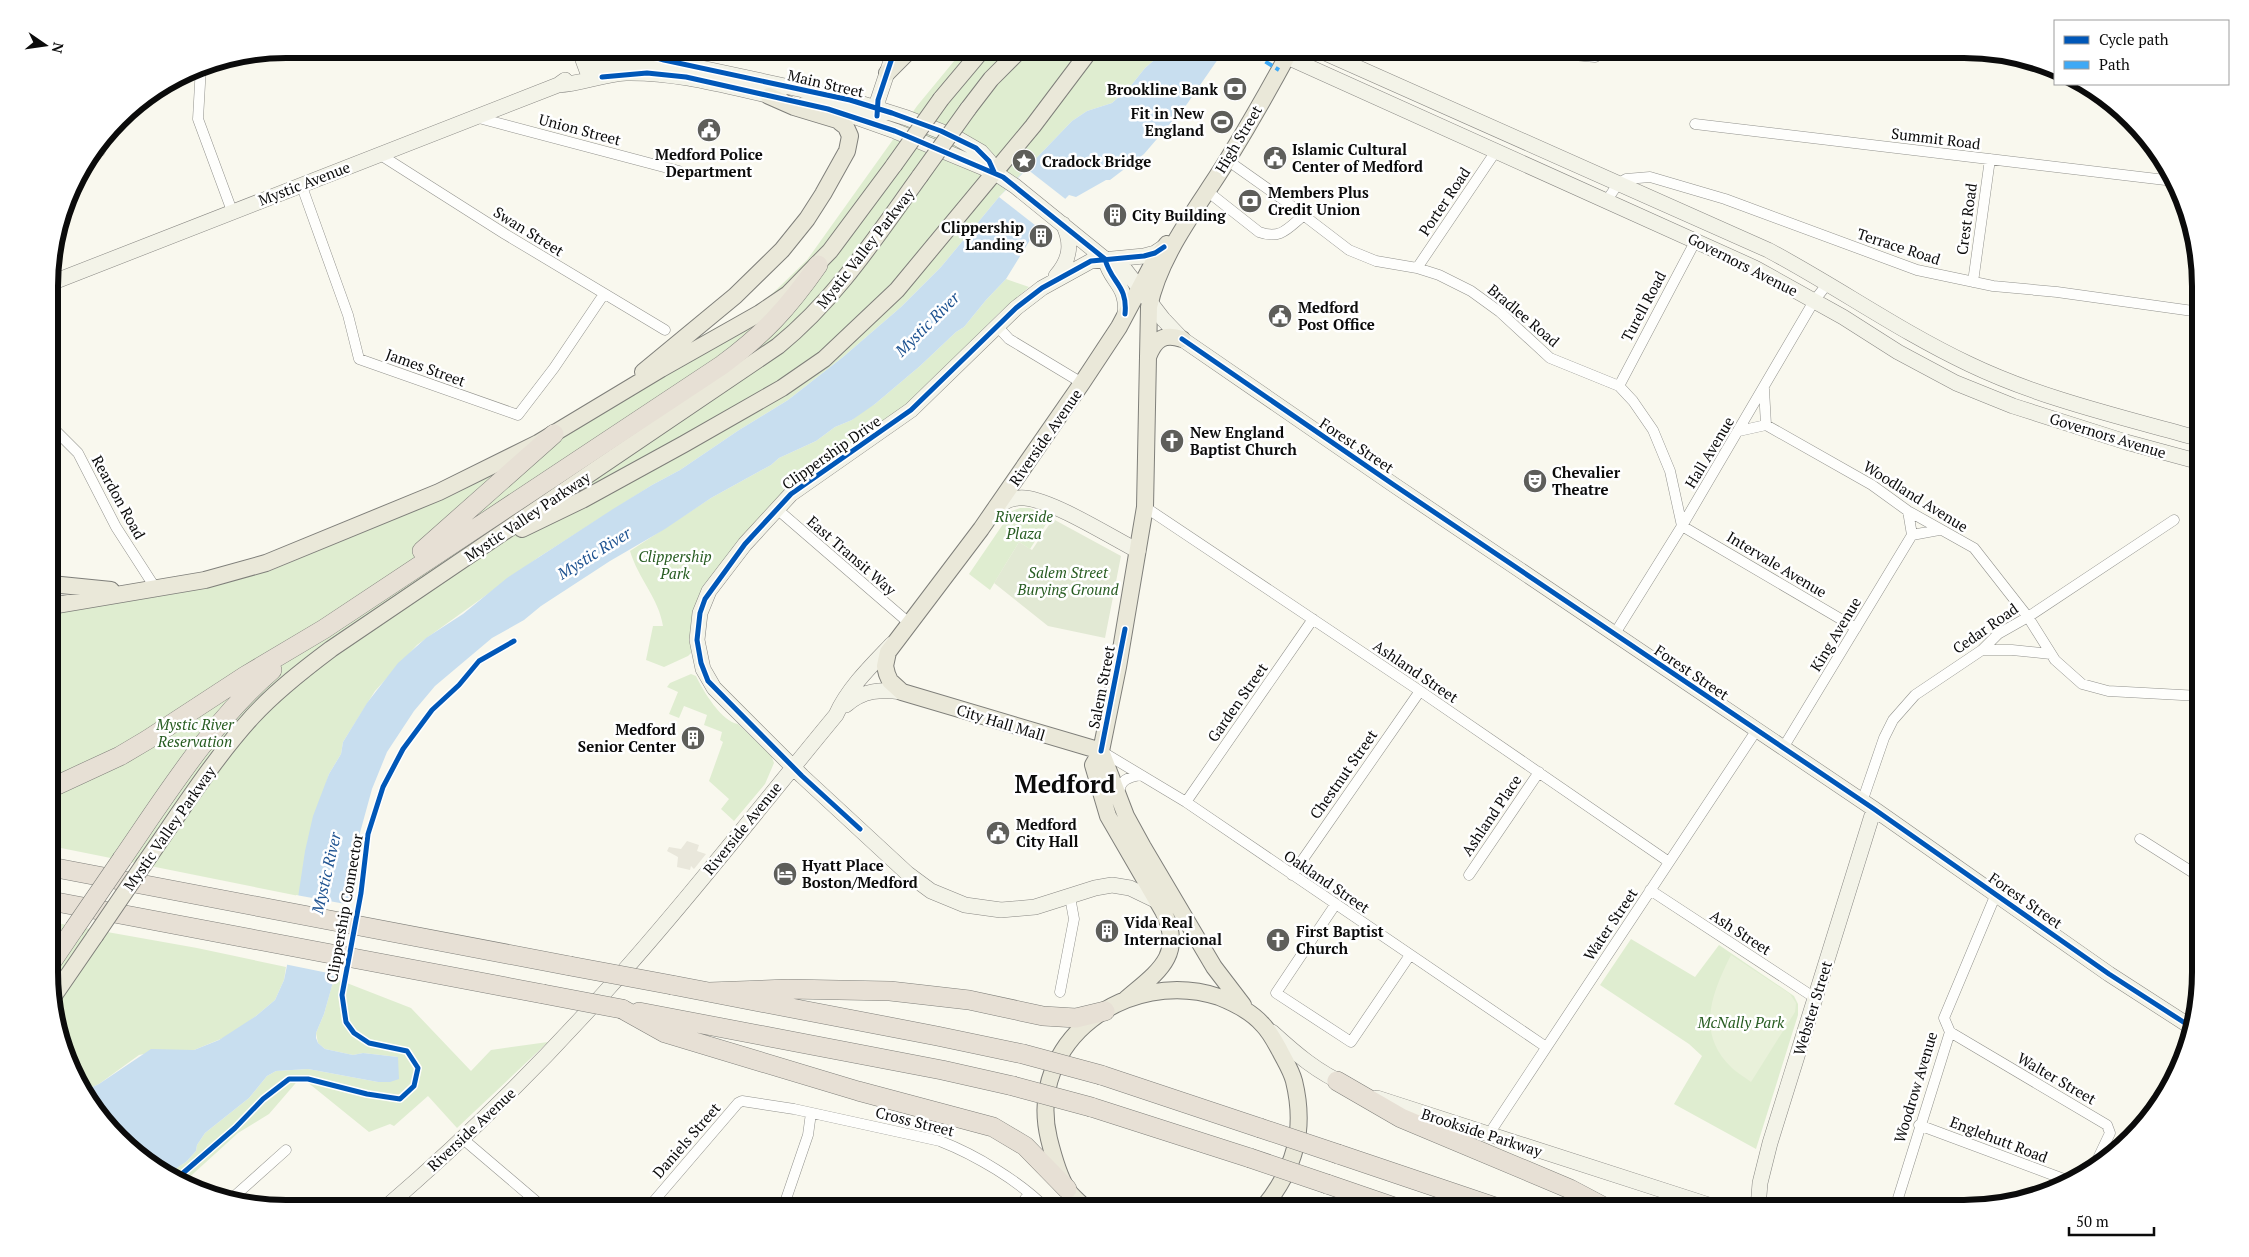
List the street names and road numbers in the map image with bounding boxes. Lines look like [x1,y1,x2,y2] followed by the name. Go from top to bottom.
[786,65,867,102] street label: Main Street
[1210,101,1266,177] street label: High Street
[537,108,624,150] street label: Union Street
[1890,123,1982,153] street label: Summit Road
[255,156,353,210] street label: Mystic Avenue
[1414,163,1474,239] street label: Porter Road
[1951,182,1981,256] street label: Crest Road
[812,183,919,312] street label: Mystic Valley Parkway
[490,202,568,261] street label: Swan Street
[1855,223,1943,269] street label: Terrace Road
[1685,228,1801,300] street label: Governors Avenue
[1616,267,1670,345] street label: Turell Road
[1484,279,1564,351] street label: Bradlee Road
[383,343,469,391] street label: James Street
[1004,385,1086,489] street label: Riverside Avenue
[2047,408,2169,462] street label: Governors Avenue
[777,410,885,494] street label: Clippership Drive
[1316,413,1398,477] street label: Forest Street
[1680,413,1738,491] street label: Hall Avenue
[88,452,150,542] street label: Reardon Road
[1860,456,1972,536] street label: Woodland Avenue
[460,466,594,566] street label: Mystic Valley Parkway
[803,511,901,599] street label: East Transit Way
[1723,526,1831,602] street label: Intervale Avenue
[1805,593,1865,675] street label: King Avenue
[1948,598,2022,658] street label: Cedar Road
[1370,635,1463,707] street label: Ashland Street
[1651,640,1733,704] street label: Forest Street
[1083,643,1119,730] street label: Salem Street
[1202,658,1272,745] street label: Garden Street
[954,699,1048,745] street label: City Hall Mall
[1305,725,1382,823] street label: Chestnut Street
[118,761,220,894] street label: Mystic Valley Parkway
[1456,771,1526,859] street label: Ashland Place
[698,777,786,879] street label: Riverside Avenue
[321,832,367,984] street label: Clippership Connector
[1280,845,1374,917] street label: Oakland Street
[1985,867,2067,933] street label: Forest Street
[1578,884,1642,964] street label: Water Street
[1707,905,1776,959] street label: Ash Street
[1788,958,1836,1058] street label: Webster Street
[1889,1029,1941,1145] street label: Woodrow Avenue
[2014,1047,2100,1109] street label: Walter Street
[422,1083,520,1175] street label: Riverside Avenue
[648,1098,725,1182] street label: Daniels Street
[874,1102,957,1141] street label: Cross Street
[1419,1103,1545,1161] street label: Brookside Parkway
[1947,1111,2051,1167] street label: Englehutt Road

